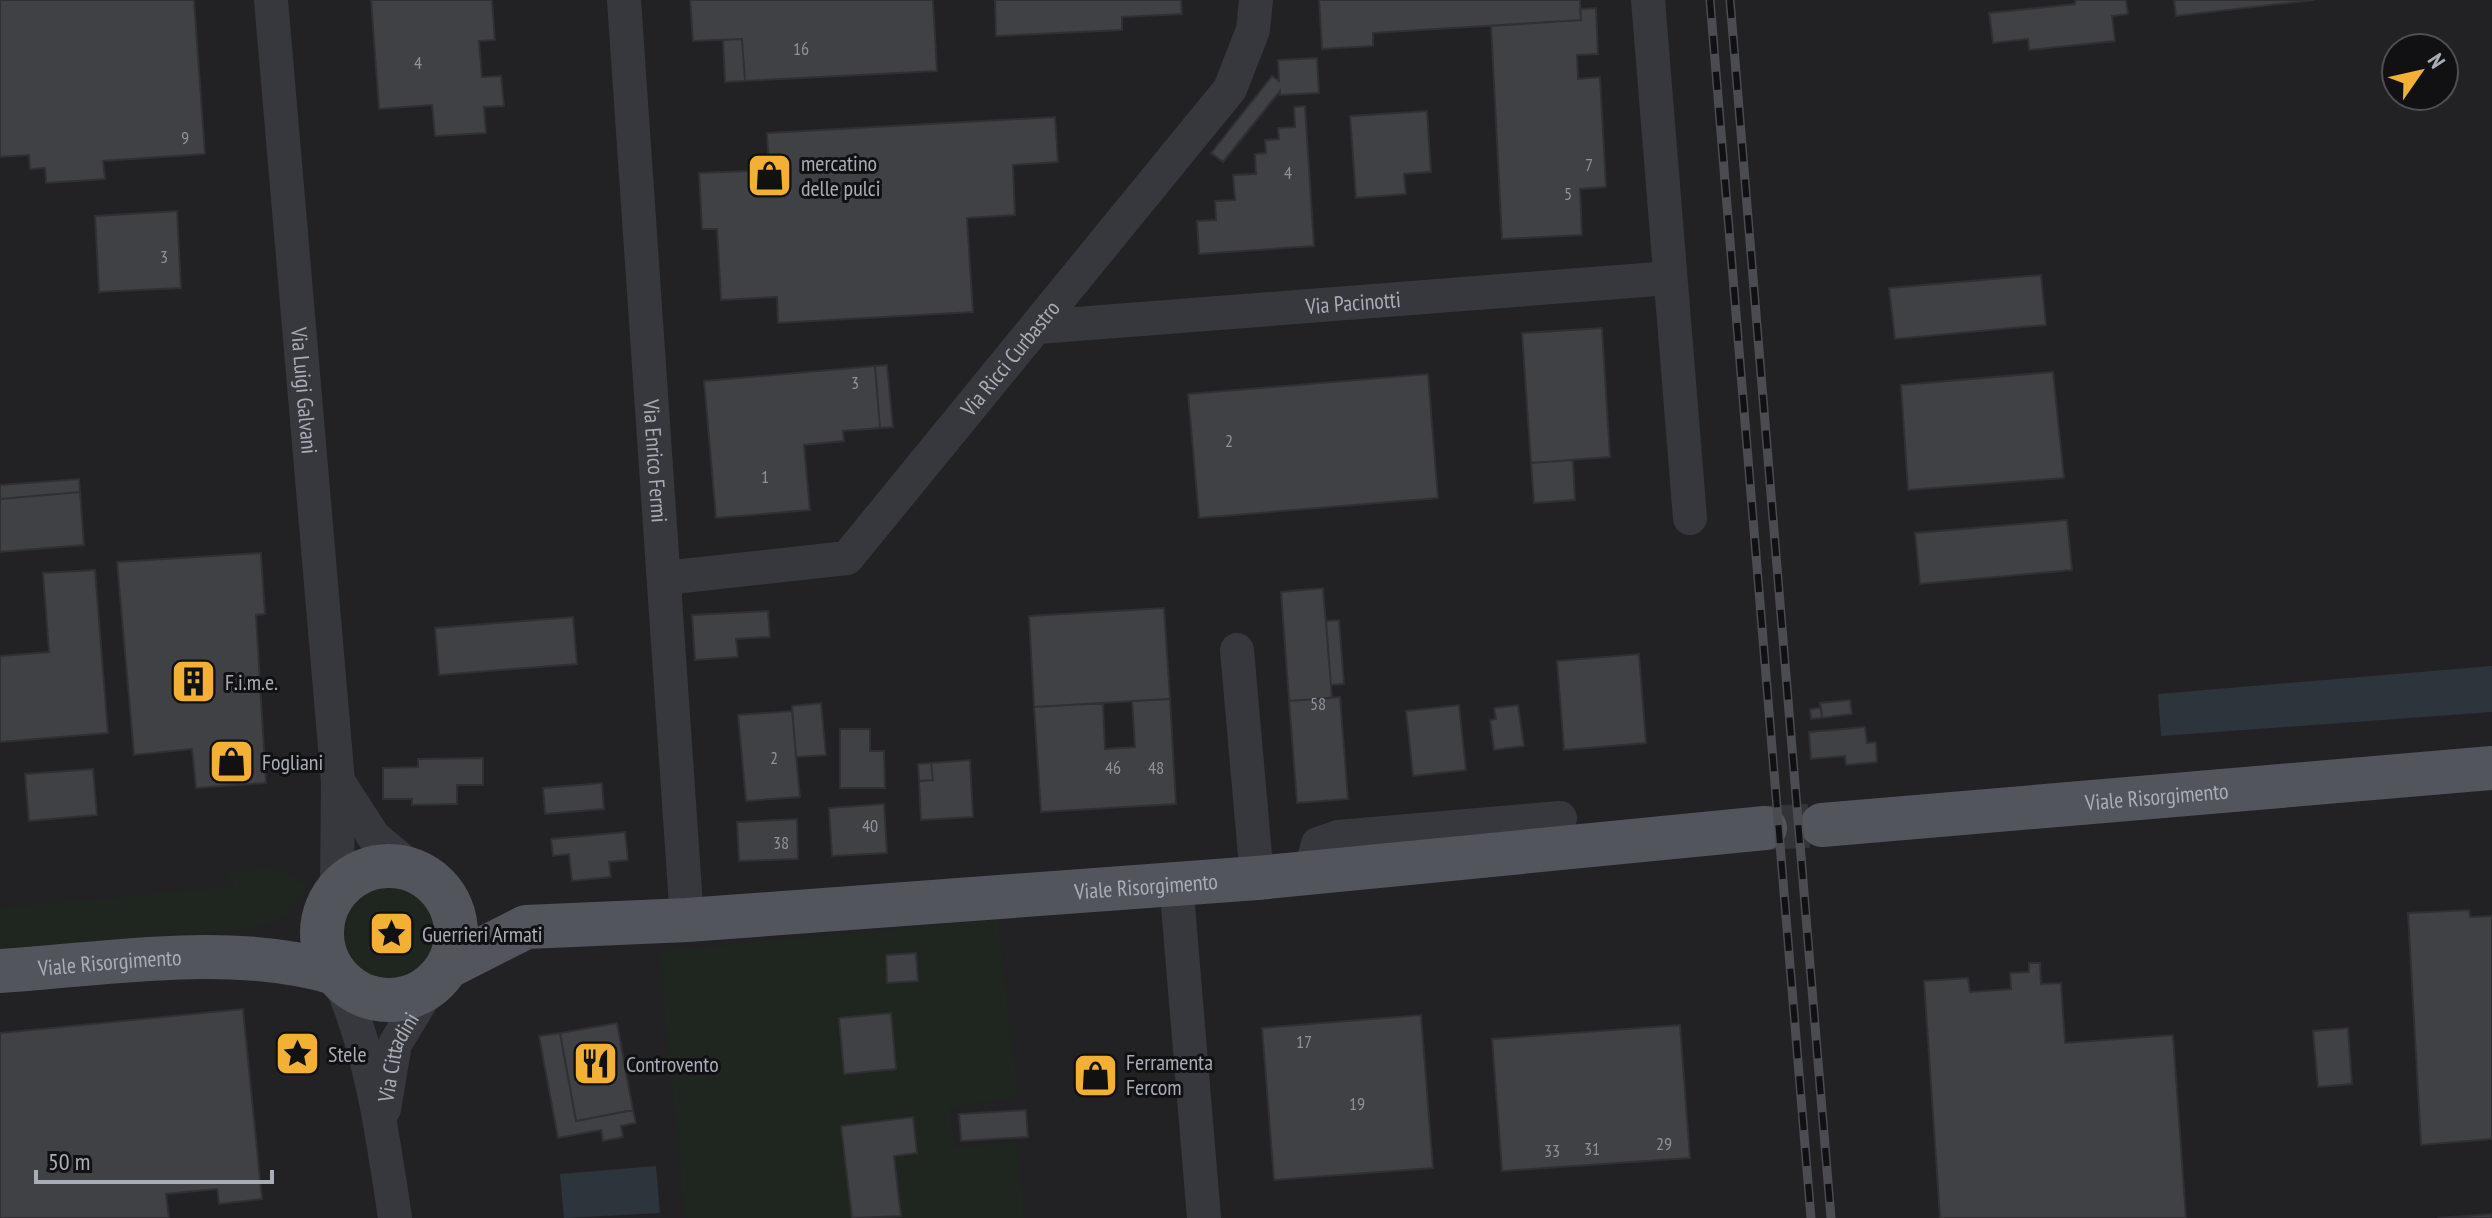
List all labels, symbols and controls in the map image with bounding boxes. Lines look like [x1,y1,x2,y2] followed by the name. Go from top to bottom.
[2380,32,2460,112] north arrow
[793,37,809,60] house number: 16
[2422,48,2452,74] text: N
[414,51,422,74] house number: 4
[181,126,189,149] house number: 9
[801,149,880,202] place label: mercatino delle pulci
[746,152,794,200] shop icon: mercatino delle pulci
[1585,153,1593,176] house number: 7
[1284,161,1292,184] house number: 4
[1564,182,1572,205] house number: 5
[160,245,168,268] house number: 3
[1303,285,1402,320] street label: Via Pacinotti
[954,295,1066,423] street label: Via Ricci Curbastro
[285,325,324,455] street label: Via Luigi Galvani
[851,371,859,394] house number: 3
[637,397,674,523] street label: Via Enrico Fermi
[1225,429,1233,452] house number: 2
[761,465,769,488] house number: 1
[170,658,218,706] building icon: F.i.m.e.
[225,668,278,696] place label: F.i.m.e.
[1310,692,1326,715] house number: 58
[207,738,255,786] shop icon: Fogliani
[770,746,778,769] house number: 2
[262,748,323,776] place label: Fogliani
[1105,756,1121,779] house number: 46
[1148,756,1164,779] house number: 48
[2083,776,2230,817] street label: Viale Risorgimento
[862,814,878,837] house number: 40
[773,831,789,854] house number: 38
[1072,867,1219,905] street label: Viale Risorgimento
[367,910,415,958] place icon: Guerrieri Armati
[422,920,543,948] place label: Guerrieri Armati
[36,943,182,982] street label: Viale Risorgimento
[371,1007,425,1105] street label: Via Cittadini
[273,1030,321,1078] place icon: Stele
[1296,1030,1312,1053] house number: 17
[328,1040,367,1068] place label: Stele
[571,1040,619,1088] restaurant icon: Controvento
[1126,1048,1213,1101] place label: Ferramenta Fercom
[626,1050,719,1078] place label: Controvento
[1071,1051,1119,1099] shop icon: Ferramenta Fercom
[1349,1092,1365,1115] house number: 19
[1656,1132,1672,1155] house number: 29
[36,1134,272,1184] scale bar
[1584,1137,1600,1160] house number: 31
[1544,1139,1560,1162] house number: 33
[48,1146,90,1177] text: 50 m

